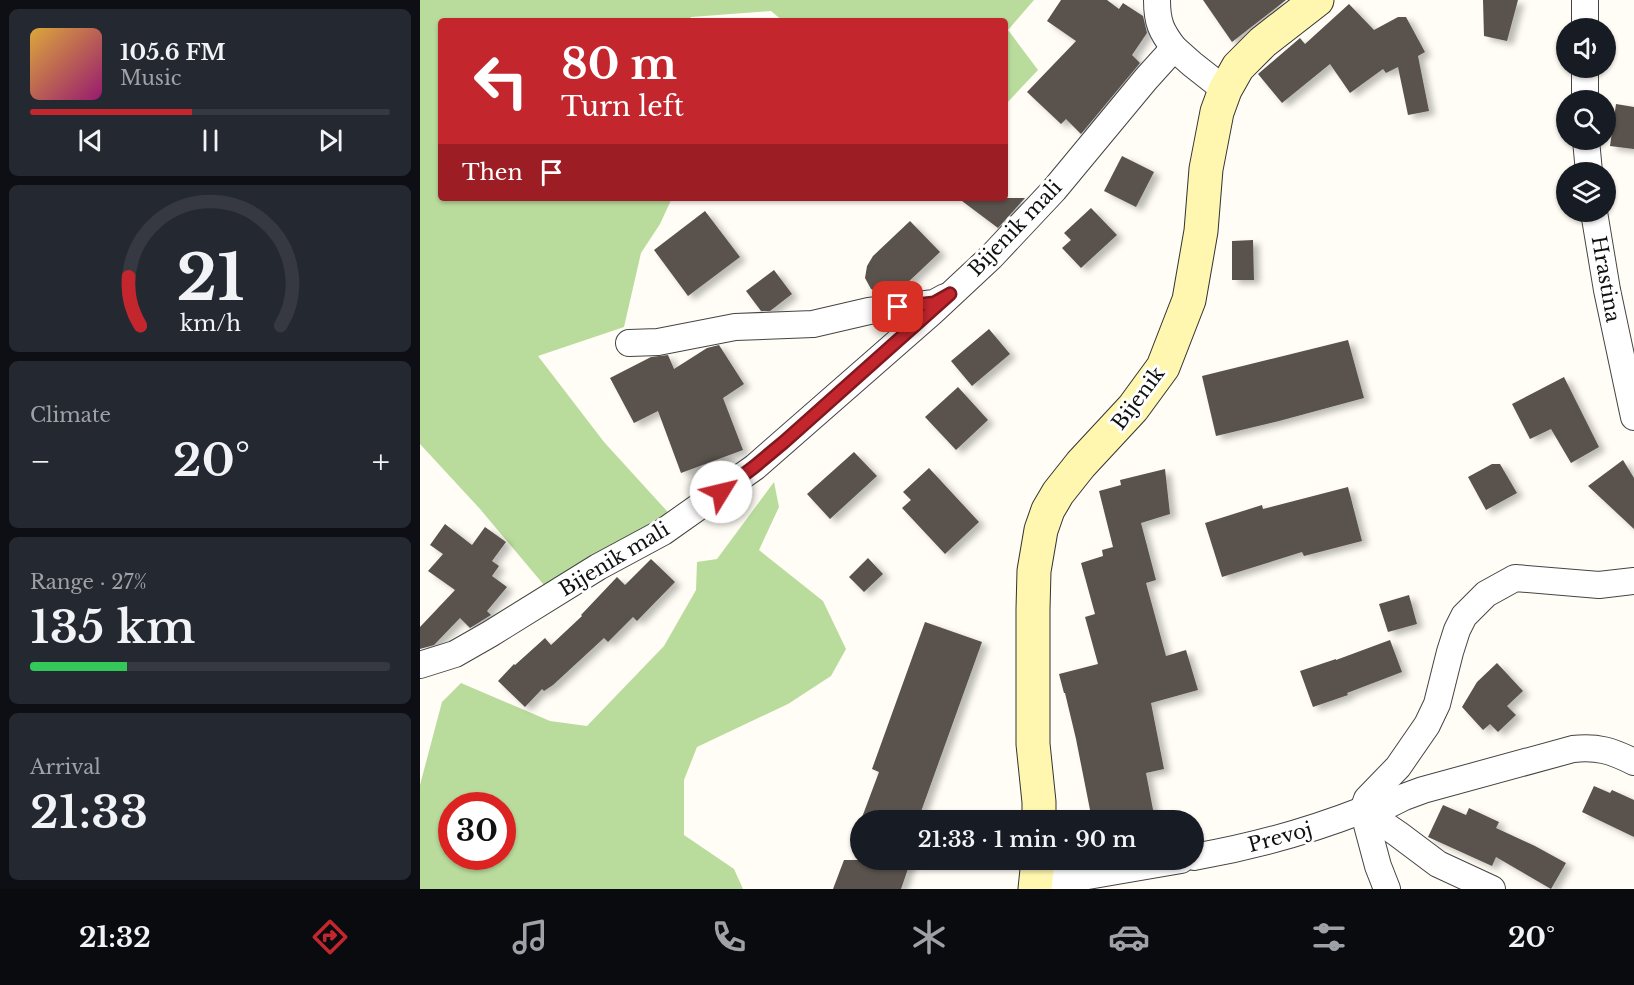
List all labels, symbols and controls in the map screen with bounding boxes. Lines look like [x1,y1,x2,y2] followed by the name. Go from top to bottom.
[1556,18,1616,222] map controls
[1556,18,1616,78] button: sound
[561,38,677,90] text: 80 m
[120,39,226,66] text: 105.6 FM
[462,42,540,120] icon: left
[120,66,181,90] text: Music
[561,90,684,123] text: Turn left
[1556,90,1616,150] button: search
[74,124,107,157] icon: previous
[194,124,227,157] icon: pause
[314,124,347,157] icon: next
[535,156,568,189] icon: arrive
[462,159,523,186] text: Then
[1556,162,1616,222] button: layers
[963,175,1067,281] street label: Bijenik mali
[1587,234,1626,325] street label: Hrastina
[176,239,244,317] text: 21
[872,281,923,332] pin
[881,290,914,323] icon: arrive
[180,310,241,337] text: km/h
[1107,361,1170,434] street label: Bijenik
[30,403,111,427] text: Climate
[173,432,250,488] text: 20°
[30,441,51,482] text: −
[372,441,390,482] text: +
[689,460,753,524] position arrow
[555,517,673,601] street label: Bijenik mali
[30,570,147,594] text: Range · 27%
[30,599,195,655] text: 135 km
[30,755,101,779] text: Arrival
[30,784,148,840] text: 21:33
[438,792,516,870] speed limit sign: 30
[1245,817,1315,857] street label: Prevoj
[918,826,1136,853] text: 21:33 · 1 min · 90 m
[309,916,351,958] icon: directions
[509,916,551,958] icon: music
[708,916,750,958] icon: phone
[908,916,950,958] icon: climate
[1108,916,1150,958] icon: car
[1308,916,1350,958] icon: filters
[79,921,151,954] text: 21:32
[1508,921,1555,954] text: 20°

